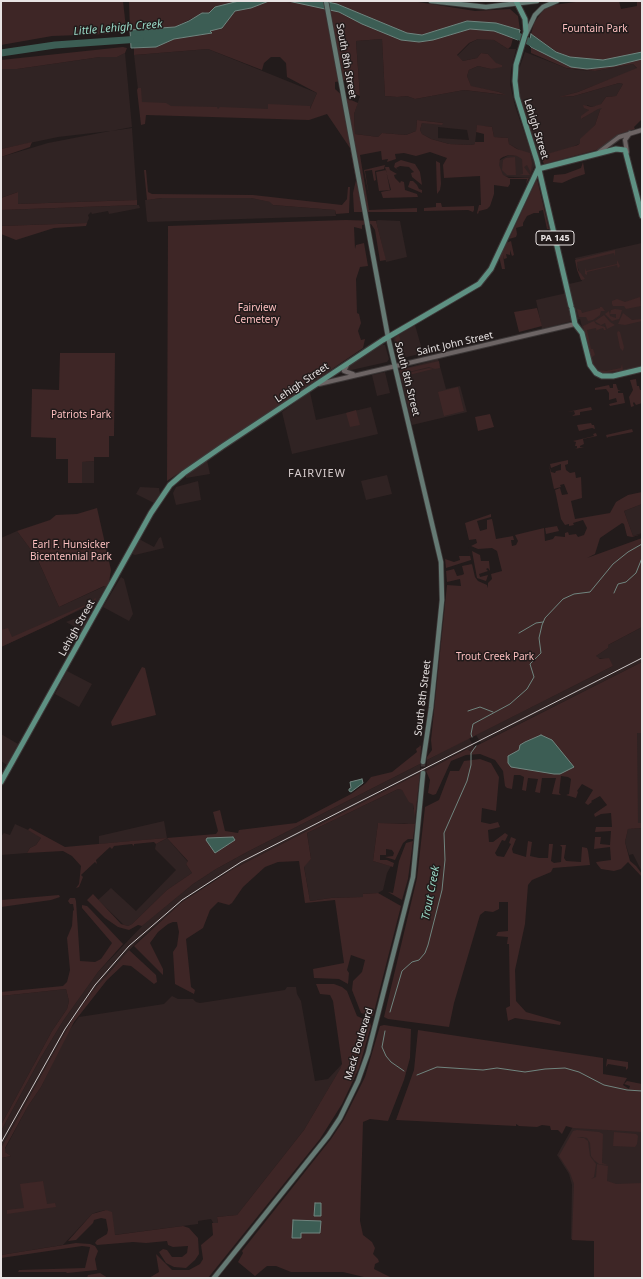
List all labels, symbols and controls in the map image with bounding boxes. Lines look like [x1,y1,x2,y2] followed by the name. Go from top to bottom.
[73,18,163,38] water label: Little Lehigh Creek
[333,22,359,100] street label: South 8th Street
[562,23,628,35] park label: Fountain Park
[521,97,551,161] street label: Lehigh Street
[536,231,574,245] road number: PA 145
[234,302,280,326] park label: Fairview Cemetery
[416,329,494,359] street label: Saint John Street
[392,341,422,417] street label: South 8th Street
[273,361,331,405] street label: Lehigh Street
[51,409,111,421] park label: Patriots Park
[288,467,346,481] district label: FAIRVIEW
[30,539,112,562] park label: Earl F. Hunsicker Bicentennial Park
[57,598,97,658] street label: Lehigh Street
[456,651,534,663] park label: Trout Creek Park
[412,659,434,737] street label: South 8th Street
[419,865,443,921] water label: Trout Creek
[342,1006,376,1082] street label: Mack Boulevard

